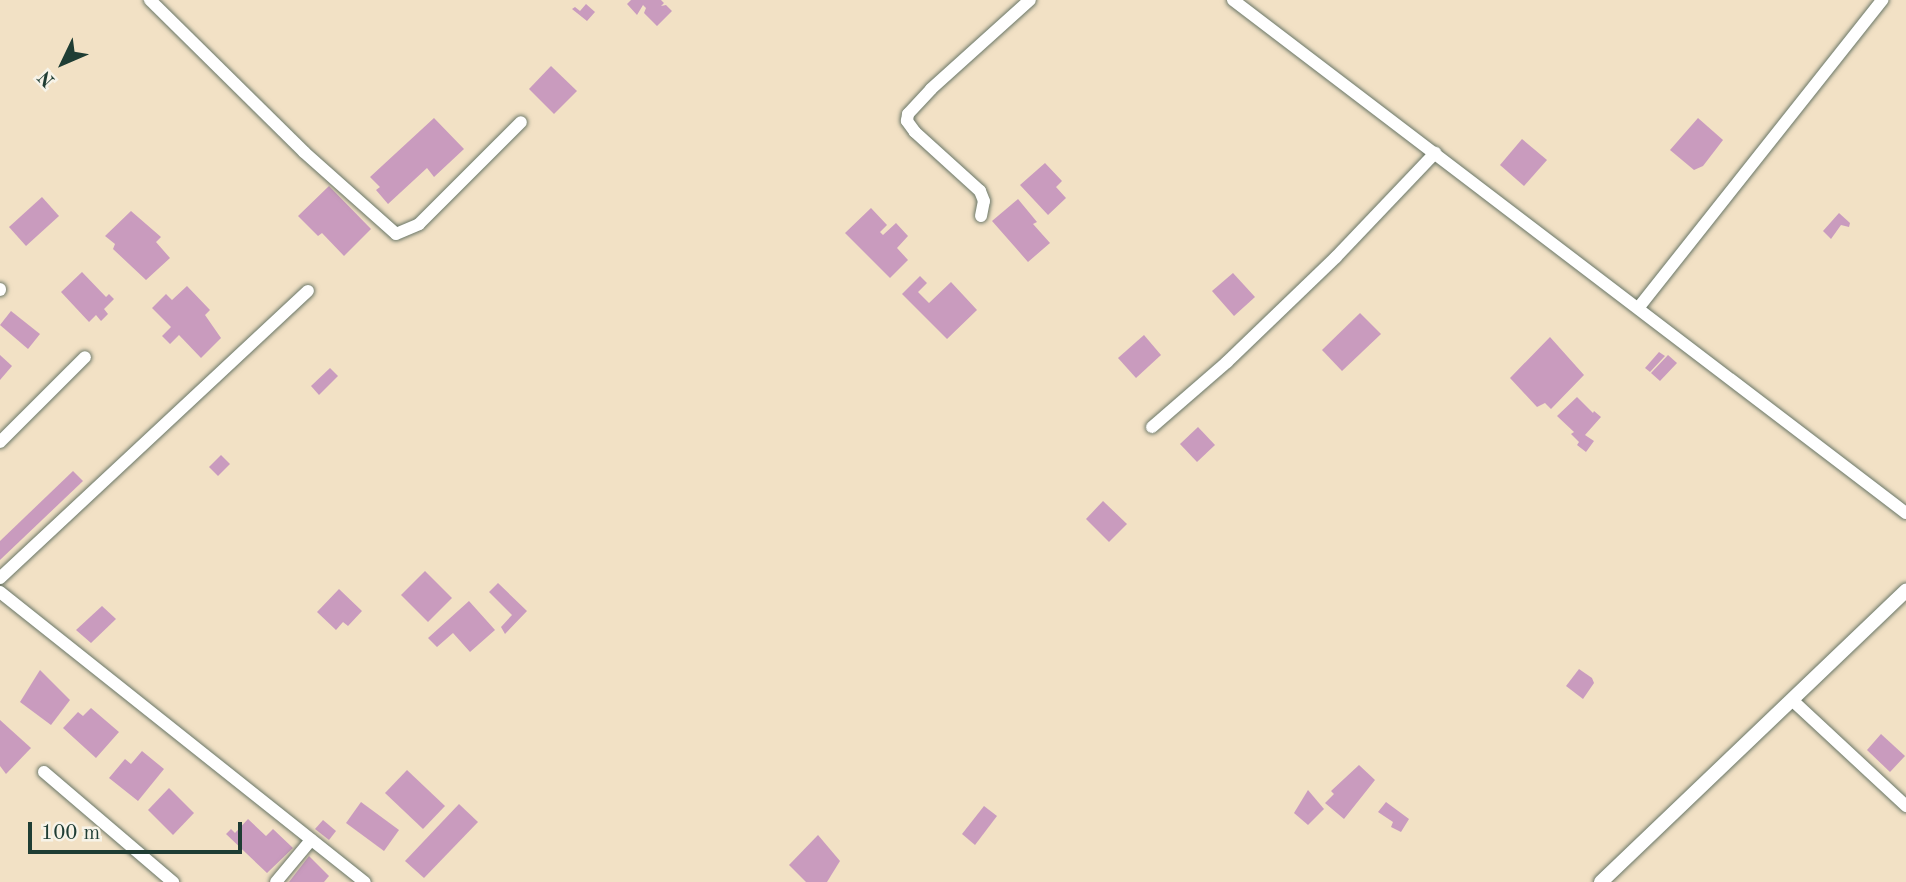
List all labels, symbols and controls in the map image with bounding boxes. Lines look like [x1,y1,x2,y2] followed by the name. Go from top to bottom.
[28,28,98,98] north arrow
[36,66,59,90] text: N
[32,808,245,852] scale bar
[41,823,100,844] text: 100 m

